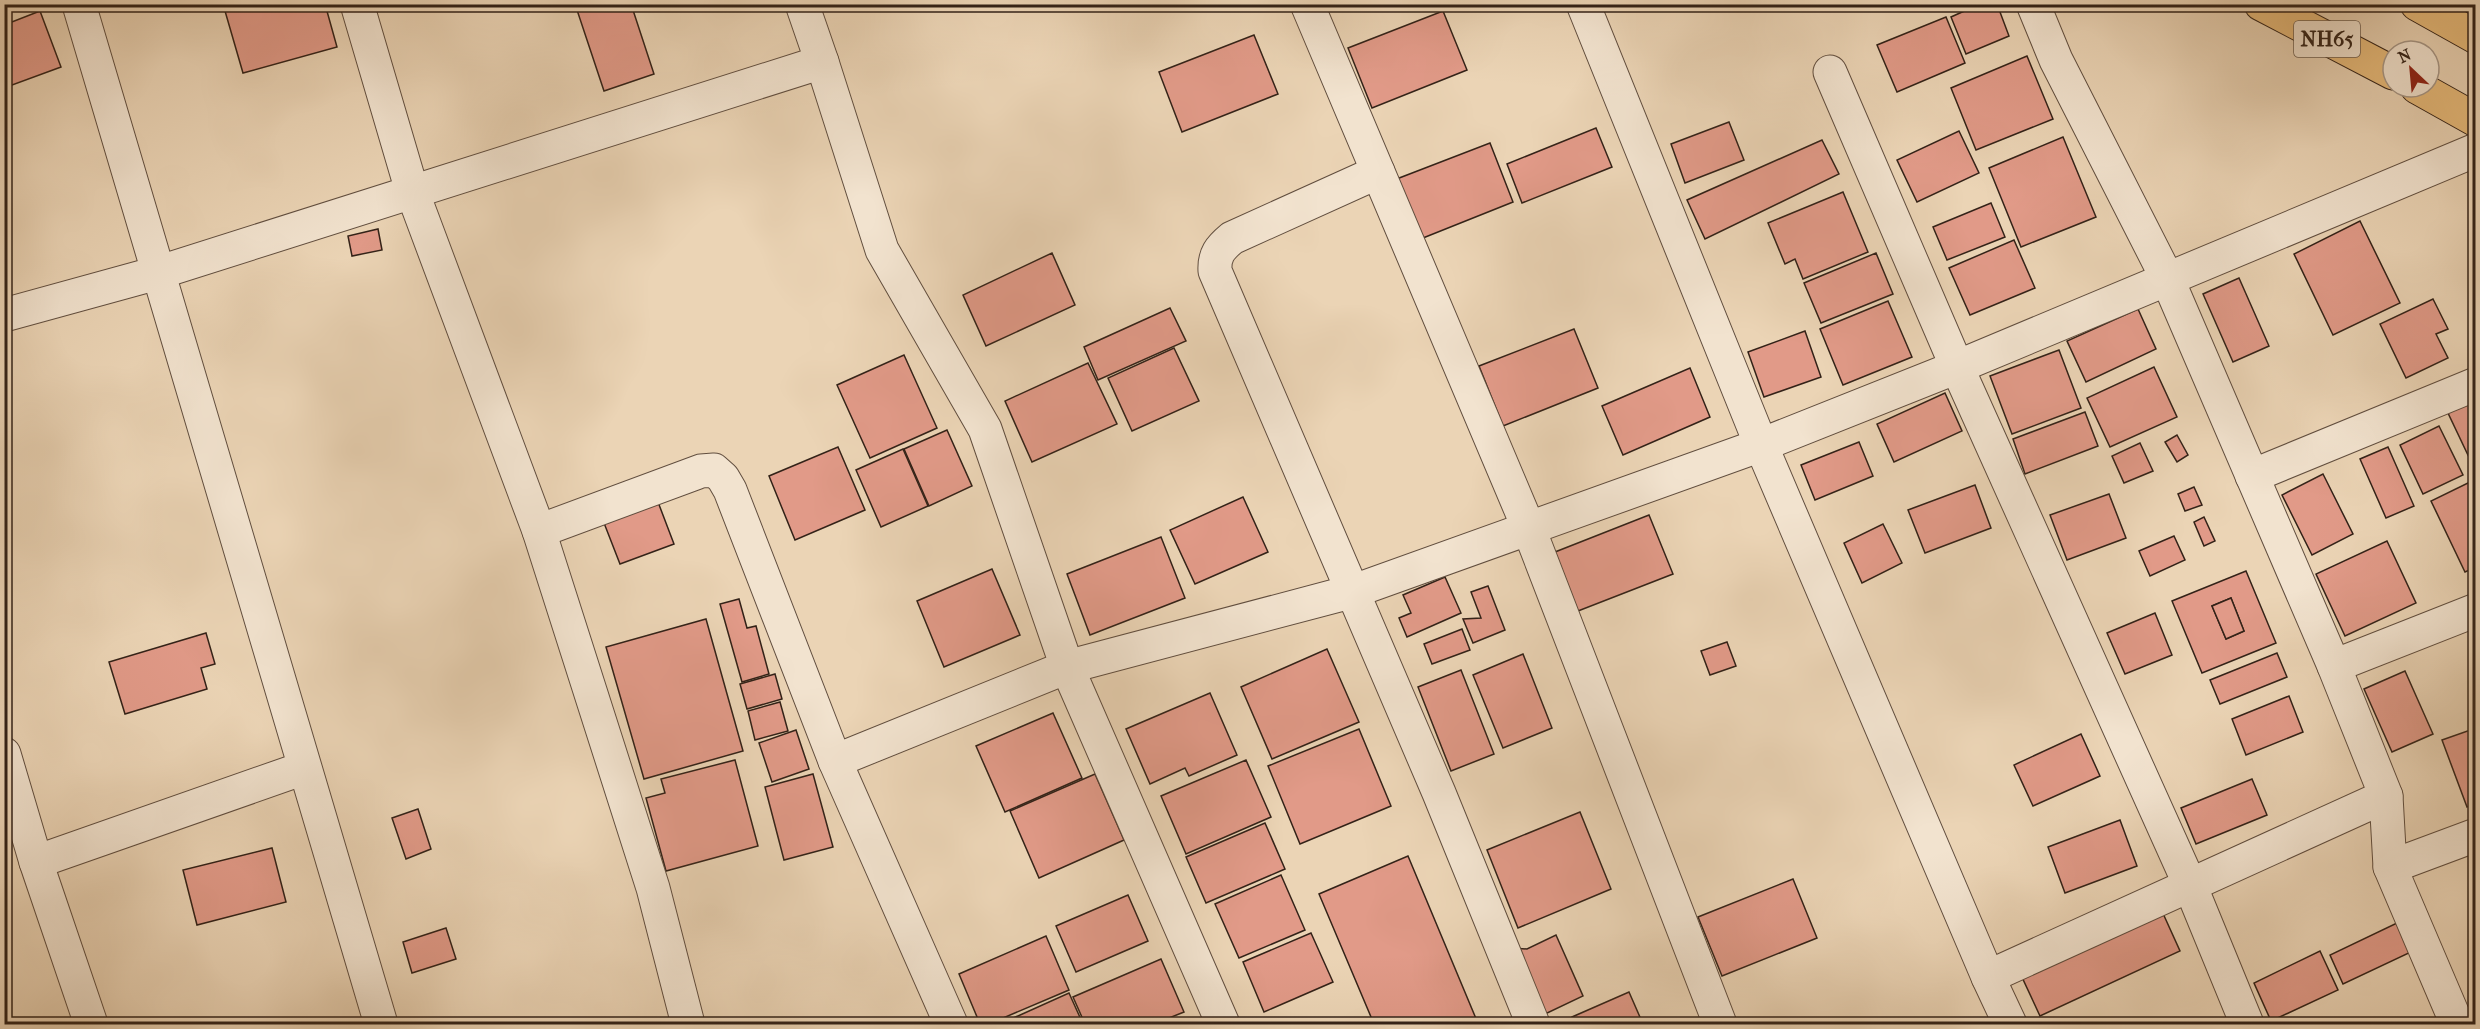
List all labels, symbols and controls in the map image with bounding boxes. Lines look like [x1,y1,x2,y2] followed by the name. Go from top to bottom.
[2294,21,2360,57] road number: NH65
[2381,39,2441,99] north arrow
[2395,44,2415,67] text: N

